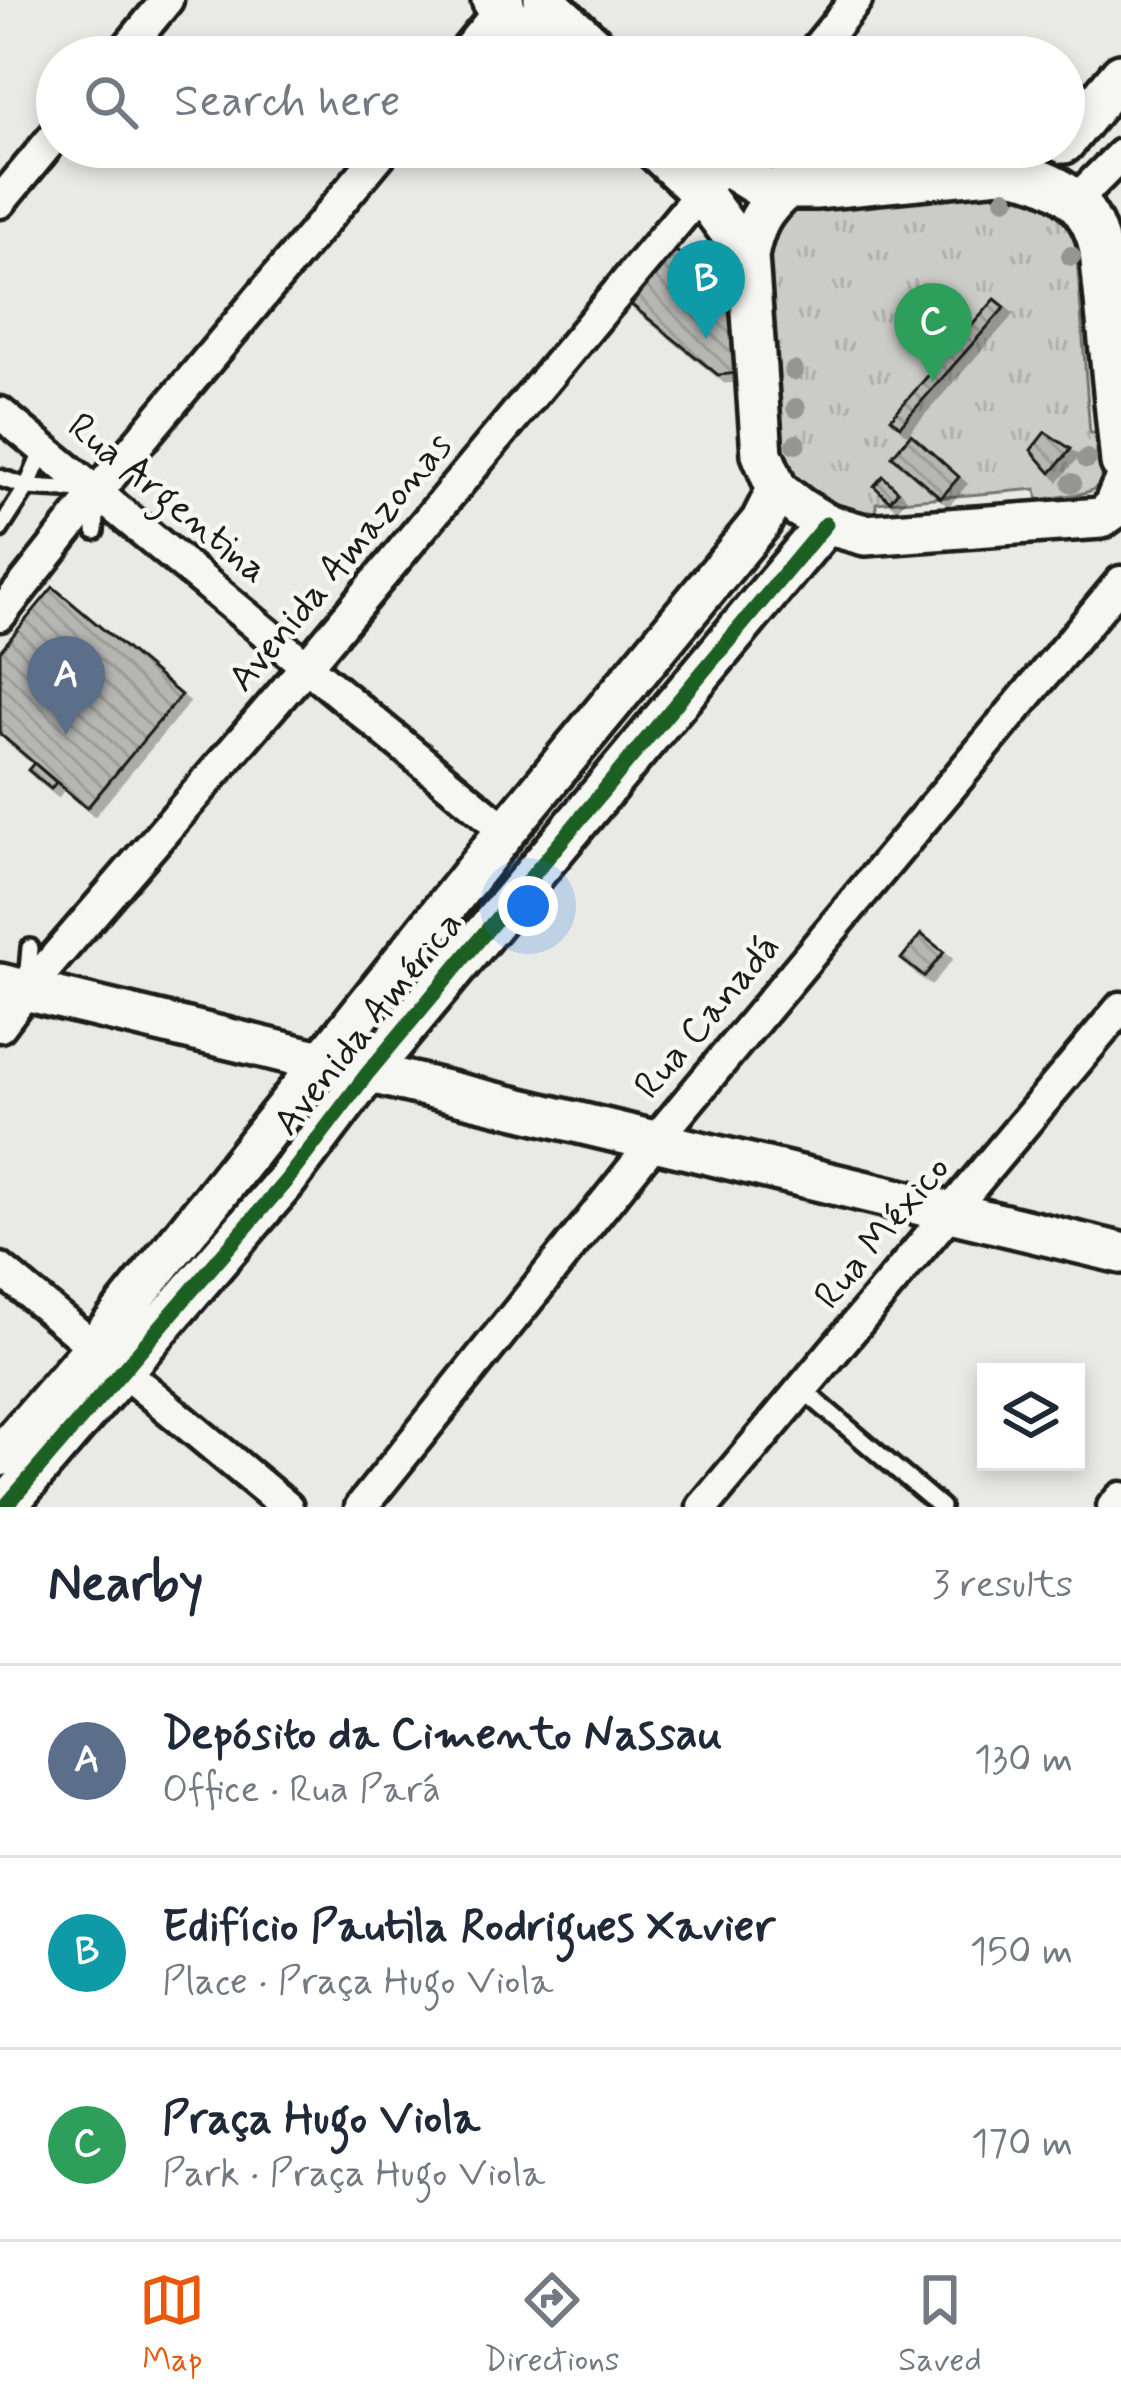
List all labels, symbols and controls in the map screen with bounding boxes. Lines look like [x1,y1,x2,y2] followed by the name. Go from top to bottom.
[36,36,1085,168] search box
[78,69,144,135] icon: search
[174,73,401,132] text: Search here
[667,240,745,339] pin: B
[894,283,972,382] pin: C
[54,402,278,598] street label: Rua Argentina
[217,423,465,703] street label: Avenida Amazonas
[27,636,105,735] pin: A
[498,876,558,936] your location
[262,901,476,1147] street label: Avenida América
[624,923,792,1111] street label: Rua Canadá
[804,1145,962,1321] street label: Rua México
[977,1363,1085,1471] map controls
[977,1363,1085,1471] button: layers
[48,1552,203,1618] text: Nearby
[932,1560,1073,1611] text: 3 results
[162,1706,722,1765] text: Depósito da Cimento Nassau
[74,1735,100,1786] text: A
[974,1735,1073,1786] text: 130 m
[162,1765,441,1816] text: Office · Rua Pará
[162,1898,775,1957] text: Edifício Pautila Rodrigues Xavier
[75,1927,99,1978] text: B
[970,1927,1073,1978] text: 150 m
[162,1957,554,2008] text: Place · Praça Hugo Viola
[162,2090,480,2149] text: Praça Hugo Viola
[73,2119,101,2170] text: C
[971,2119,1073,2170] text: 170 m
[162,2149,545,2200] text: Park · Praça Hugo Viola
[139,2267,205,2383] tab: Map
[484,2267,620,2383] tab: Directions
[898,2267,982,2383] tab: Saved

